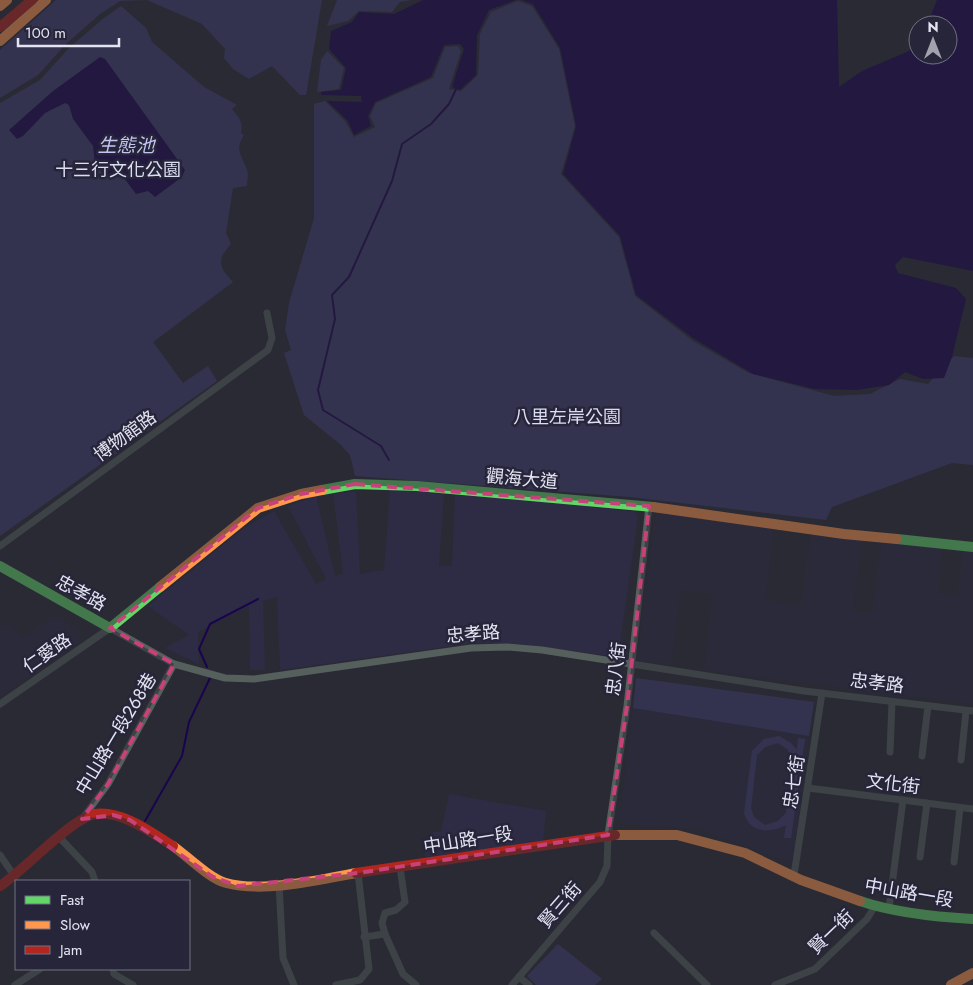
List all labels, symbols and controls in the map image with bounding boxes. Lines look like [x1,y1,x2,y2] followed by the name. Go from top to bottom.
[18,15,119,47] scale bar
[908,15,958,65] north arrow
[927,17,939,37] text: N
[25,22,66,44] text: 100 m
[97,132,156,159] water label: 生態池
[55,157,181,183] park label: 十三行文化公園
[88,404,162,468] street label: 博物館路
[513,404,621,430] park label: 八里左岸公園
[485,463,559,495] street label: 觀海大道
[51,569,111,617] street label: 忠孝路
[445,619,501,649] street label: 忠孝路
[17,627,77,679] street label: 仁愛路
[600,641,632,697] street label: 忠八街
[849,667,905,699] street label: 忠孝路
[69,668,163,800] street label: 中山路一段268巷
[777,753,811,811] street label: 忠七街
[865,768,921,800] street label: 文化街
[422,820,514,860] street label: 中山路一段
[862,872,956,914] street label: 中山路一段
[532,876,588,934] street label: 賢三街
[15,880,190,970] legend
[60,889,84,911] text: Fast
[803,904,859,960] street label: 賢一街
[60,914,91,936] text: Slow
[58,939,83,961] text: Jam

